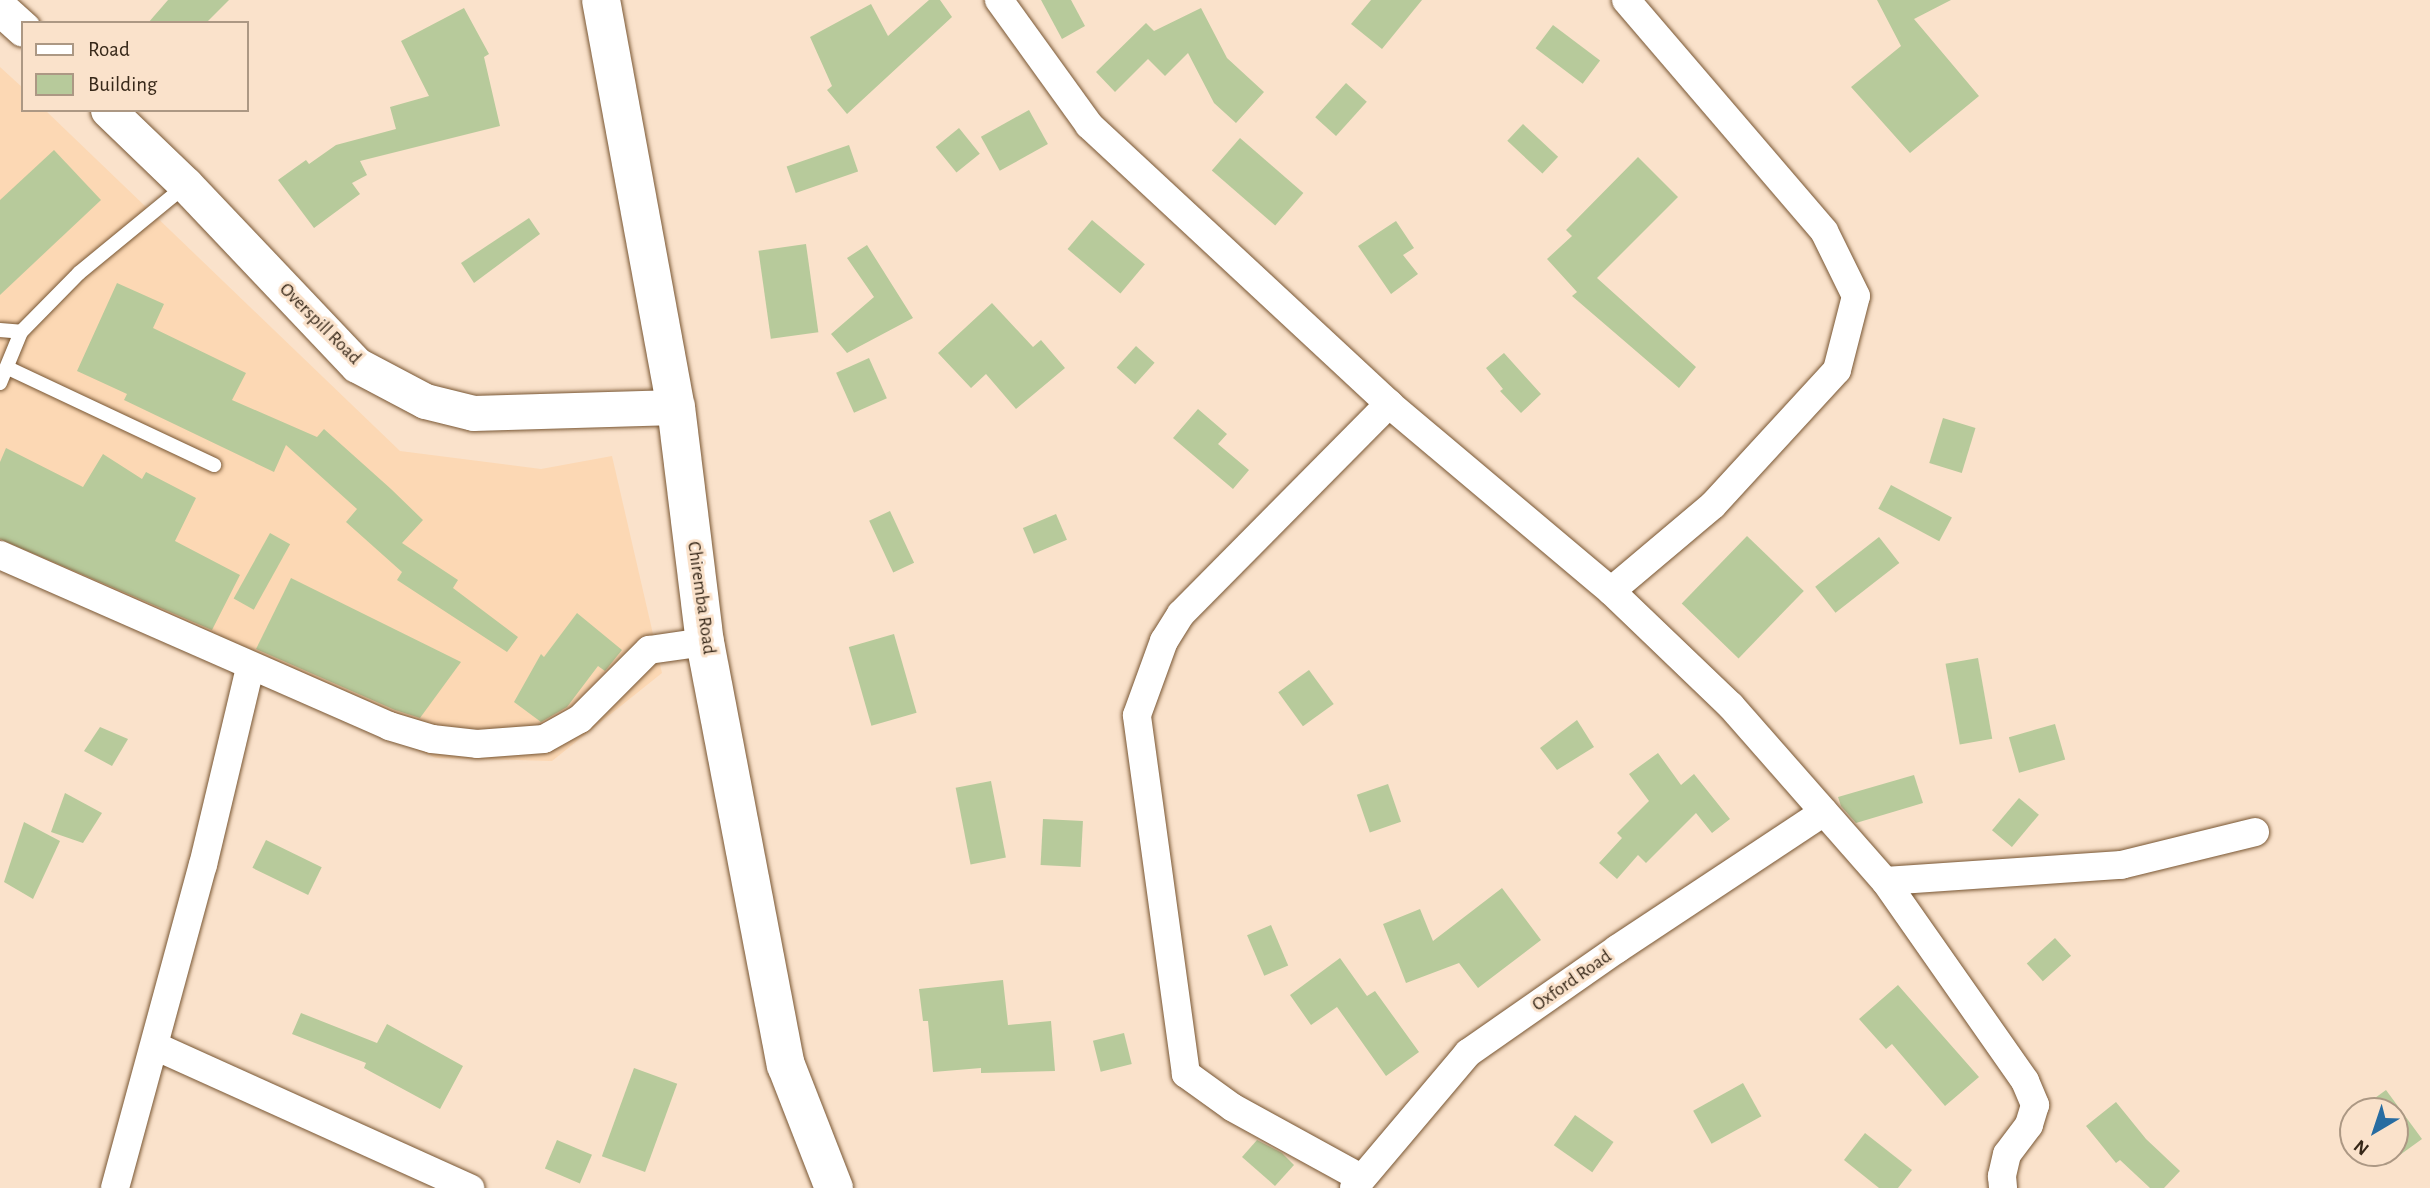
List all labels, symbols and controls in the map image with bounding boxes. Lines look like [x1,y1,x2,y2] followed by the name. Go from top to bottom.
[21,21,248,112] legend
[88,39,130,60] text: Road
[88,74,157,95] text: Building
[274,278,366,370] street label: Overspill Road
[682,540,720,656] street label: Chiremba Road
[1528,945,1616,1017] street label: Oxford Road
[2339,1097,2409,1167] north arrow
[2351,1136,2373,1159] text: N

